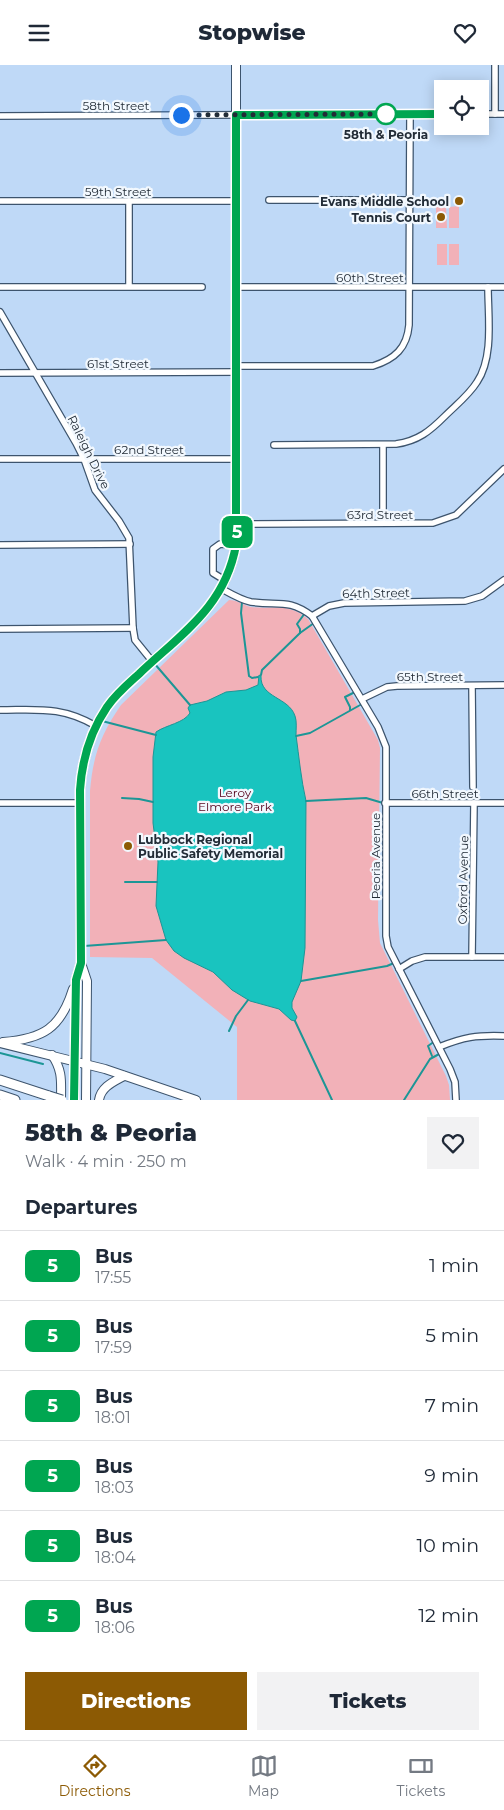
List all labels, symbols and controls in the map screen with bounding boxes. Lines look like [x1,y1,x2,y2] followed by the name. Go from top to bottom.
[25,19,53,47] icon: menu
[198,19,306,46] text: Stopwise
[451,19,479,47] icon: heart
[434,80,489,135] map controls
[434,80,489,135] button: locate
[83,98,150,113] street label: 58th Street
[169,103,194,128] your location
[375,103,397,125] marker: 58th & Peoria
[344,127,428,142] place label: 58th & Peoria
[85,184,151,199] street label: 59th Street
[320,194,449,209] place label: Evans Middle School
[453,195,465,207] marker: Evans Middle School
[352,210,432,225] place label: Tennis Court
[435,211,447,223] marker: Tennis Court
[336,270,404,285] street label: 60th Street
[87,356,149,371] street label: 61st Street
[65,413,113,491] street label: Raleigh Drive
[114,442,184,457] street label: 62nd Street
[347,507,413,522] street label: 63rd Street
[221,516,253,548] line badge: 5
[232,521,242,543] text: 5
[342,585,410,601] street label: 64th Street
[397,669,463,684] street label: 65th Street
[198,785,273,814] park label: Leroy Elmore Park
[411,786,479,801] street label: 66th Street
[368,813,383,899] street label: Peoria Avenue
[138,832,283,861] place label: Lubbock Regional Public Safety Memorial
[455,835,471,925] street label: Oxford Avenue
[122,840,134,852] marker: Lubbock Regional Public Safety Memorial
[427,1117,479,1169] button: heart
[25,1118,197,1147] text: 58th & Peoria
[25,1152,187,1171] text: Walk · 4 min · 250 m
[25,1196,137,1219] text: Departures
[95,1245,133,1268] text: Bus
[429,1254,479,1277] text: 1 min
[47,1255,58,1277] text: 5
[95,1268,131,1287] text: 17:55
[95,1315,133,1338] text: Bus
[425,1324,479,1347] text: 5 min
[47,1325,58,1347] text: 5
[95,1338,132,1357] text: 17:59
[95,1385,133,1408] text: Bus
[425,1394,479,1417] text: 7 min
[47,1395,58,1417] text: 5
[95,1408,131,1427] text: 18:01
[95,1455,133,1478] text: Bus
[424,1464,479,1487] text: 9 min
[47,1465,58,1487] text: 5
[95,1478,134,1497] text: 18:03
[95,1525,133,1548] text: Bus
[416,1534,479,1557] text: 10 min
[47,1535,58,1557] text: 5
[95,1548,136,1567] text: 18:04
[95,1595,133,1618] text: Bus
[418,1604,479,1627] text: 12 min
[47,1605,58,1627] text: 5
[95,1618,135,1637] text: 18:06
[25,1672,247,1730] button: Directions
[257,1672,479,1730] button: Tickets
[59,1752,130,1800] tab: Directions
[248,1752,279,1800] tab: Map
[397,1752,445,1800] tab: Tickets

